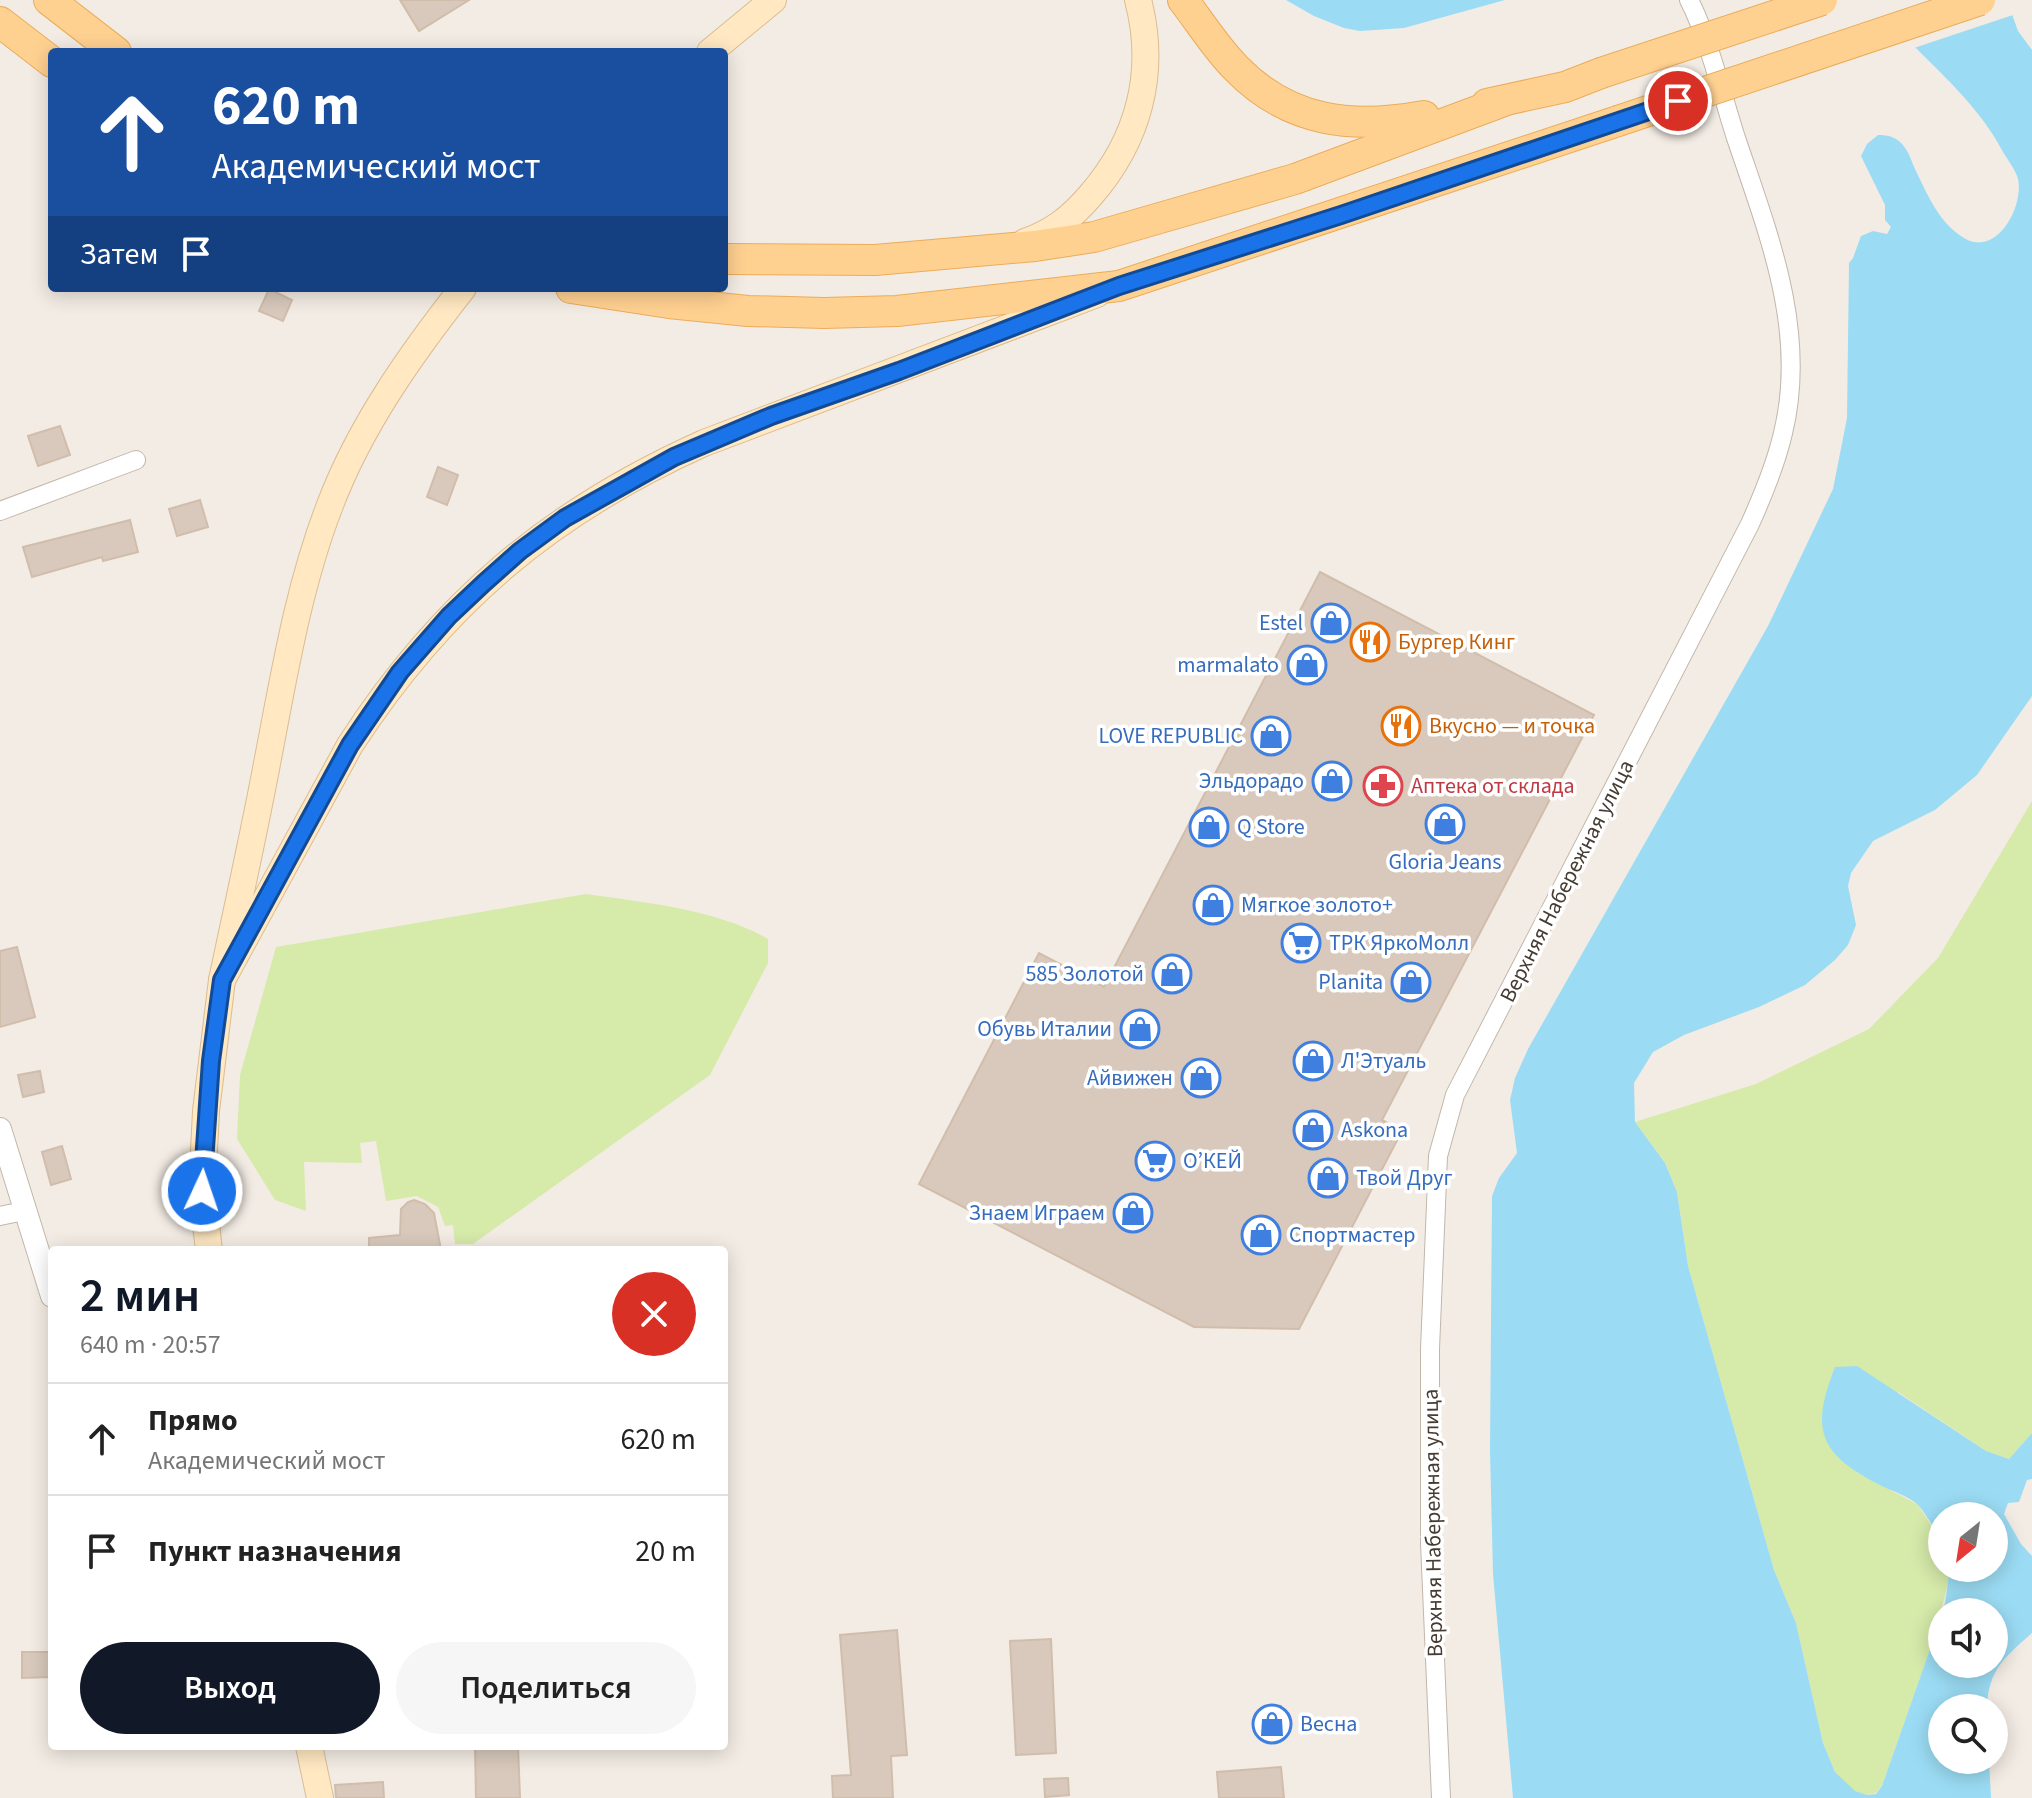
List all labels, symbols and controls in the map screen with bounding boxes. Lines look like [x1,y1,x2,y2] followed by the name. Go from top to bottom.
[212,67,360,146] text: 620 m
[1644,67,1712,135] pin
[1656,79,1700,123] icon: arrive
[80,80,184,184] icon: ahead
[212,141,541,192] text: Академический мост
[174,232,218,276] icon: arrive
[80,233,158,276] text: Затем
[1310,602,1352,644] shop icon: Estel
[1259,607,1303,639] place label: Estel
[1349,621,1391,663] restaurant icon: Бургер Кинг
[1398,626,1515,658] place label: Бургер Кинг
[1286,644,1328,686] shop icon: marmalato
[1177,649,1279,681] place label: marmalato
[1380,705,1422,747] restaurant icon: Вкусно — и точка
[1429,710,1595,742] place label: Вкусно — и точка
[1250,715,1292,757] shop icon: LOVE REPUBLIC
[1098,720,1243,752] place label: LOVE REPUBLIC
[1492,754,1642,1008] street label: Верхняя Набережная улица
[1311,760,1353,802] shop icon: Эльдорадо
[1199,765,1304,797] place label: Эльдорадо
[1362,765,1404,807] pharmacy icon: Аптека от склада
[1411,770,1575,802] place label: Аптека от склада
[1424,803,1466,845] shop icon: Gloria Jeans
[1188,806,1230,848] shop icon: Q Store
[1237,811,1305,843] place label: Q Store
[1388,846,1502,878] place label: Gloria Jeans
[1192,884,1234,926] shop icon: Мягкое золото+
[1241,889,1393,921] place label: Мягкое золото+
[1280,922,1322,964] supermarket icon: ТРК ЯркоМолл
[1329,927,1469,959] place label: ТРК ЯркоМолл
[1151,953,1193,995] shop icon: 585 Золотой
[1025,958,1144,990] place label: 585 Золотой
[1390,961,1432,1003] shop icon: Planita
[1318,966,1383,998] place label: Planita
[1119,1008,1161,1050] shop icon: Обувь Италии
[977,1013,1112,1045] place label: Обувь Италии
[1292,1040,1334,1082] shop icon: Л'Этуаль
[1341,1045,1426,1077] place label: Л'Этуаль
[1180,1057,1222,1099] shop icon: Айвижен
[1087,1062,1173,1094] place label: Айвижен
[1292,1109,1334,1151] shop icon: Askona
[1341,1114,1408,1146] place label: Askona
[1134,1140,1176,1182] supermarket icon: О’КЕЙ
[1183,1145,1242,1177] place label: О’КЕЙ
[160,1149,244,1233] position arrow
[1307,1157,1349,1199] shop icon: Твой Друг
[1356,1162,1453,1194] place label: Твой Друг
[1112,1192,1154,1234] shop icon: Знаем Играем
[969,1197,1105,1229] place label: Знаем Играем
[1240,1214,1282,1256] shop icon: Спортмастер
[1289,1219,1415,1251] place label: Спортмастер
[80,1262,200,1330] text: 2 мин
[612,1272,696,1356] button: close
[80,1326,221,1363] text: 640 m · 20:57
[1415,1389,1451,1657] street label: Верхняя Набережная улица
[148,1399,238,1442] text: Прямо
[80,1417,124,1461] icon: ahead
[620,1418,696,1461] text: 620 m
[148,1442,385,1479] text: Академический мост
[1928,1502,2008,1582] north arrow
[1928,1502,2008,1774] map controls
[80,1529,124,1573] icon: arrive
[148,1530,402,1573] text: Пункт назначения
[635,1530,696,1573] text: 20 m
[1928,1598,2008,1678] button: sound
[80,1642,380,1734] button: Выход
[396,1642,696,1734] button: Поделиться
[1928,1694,2008,1774] button: search
[1251,1703,1293,1745] shop icon: Весна
[1300,1708,1357,1740] place label: Весна

